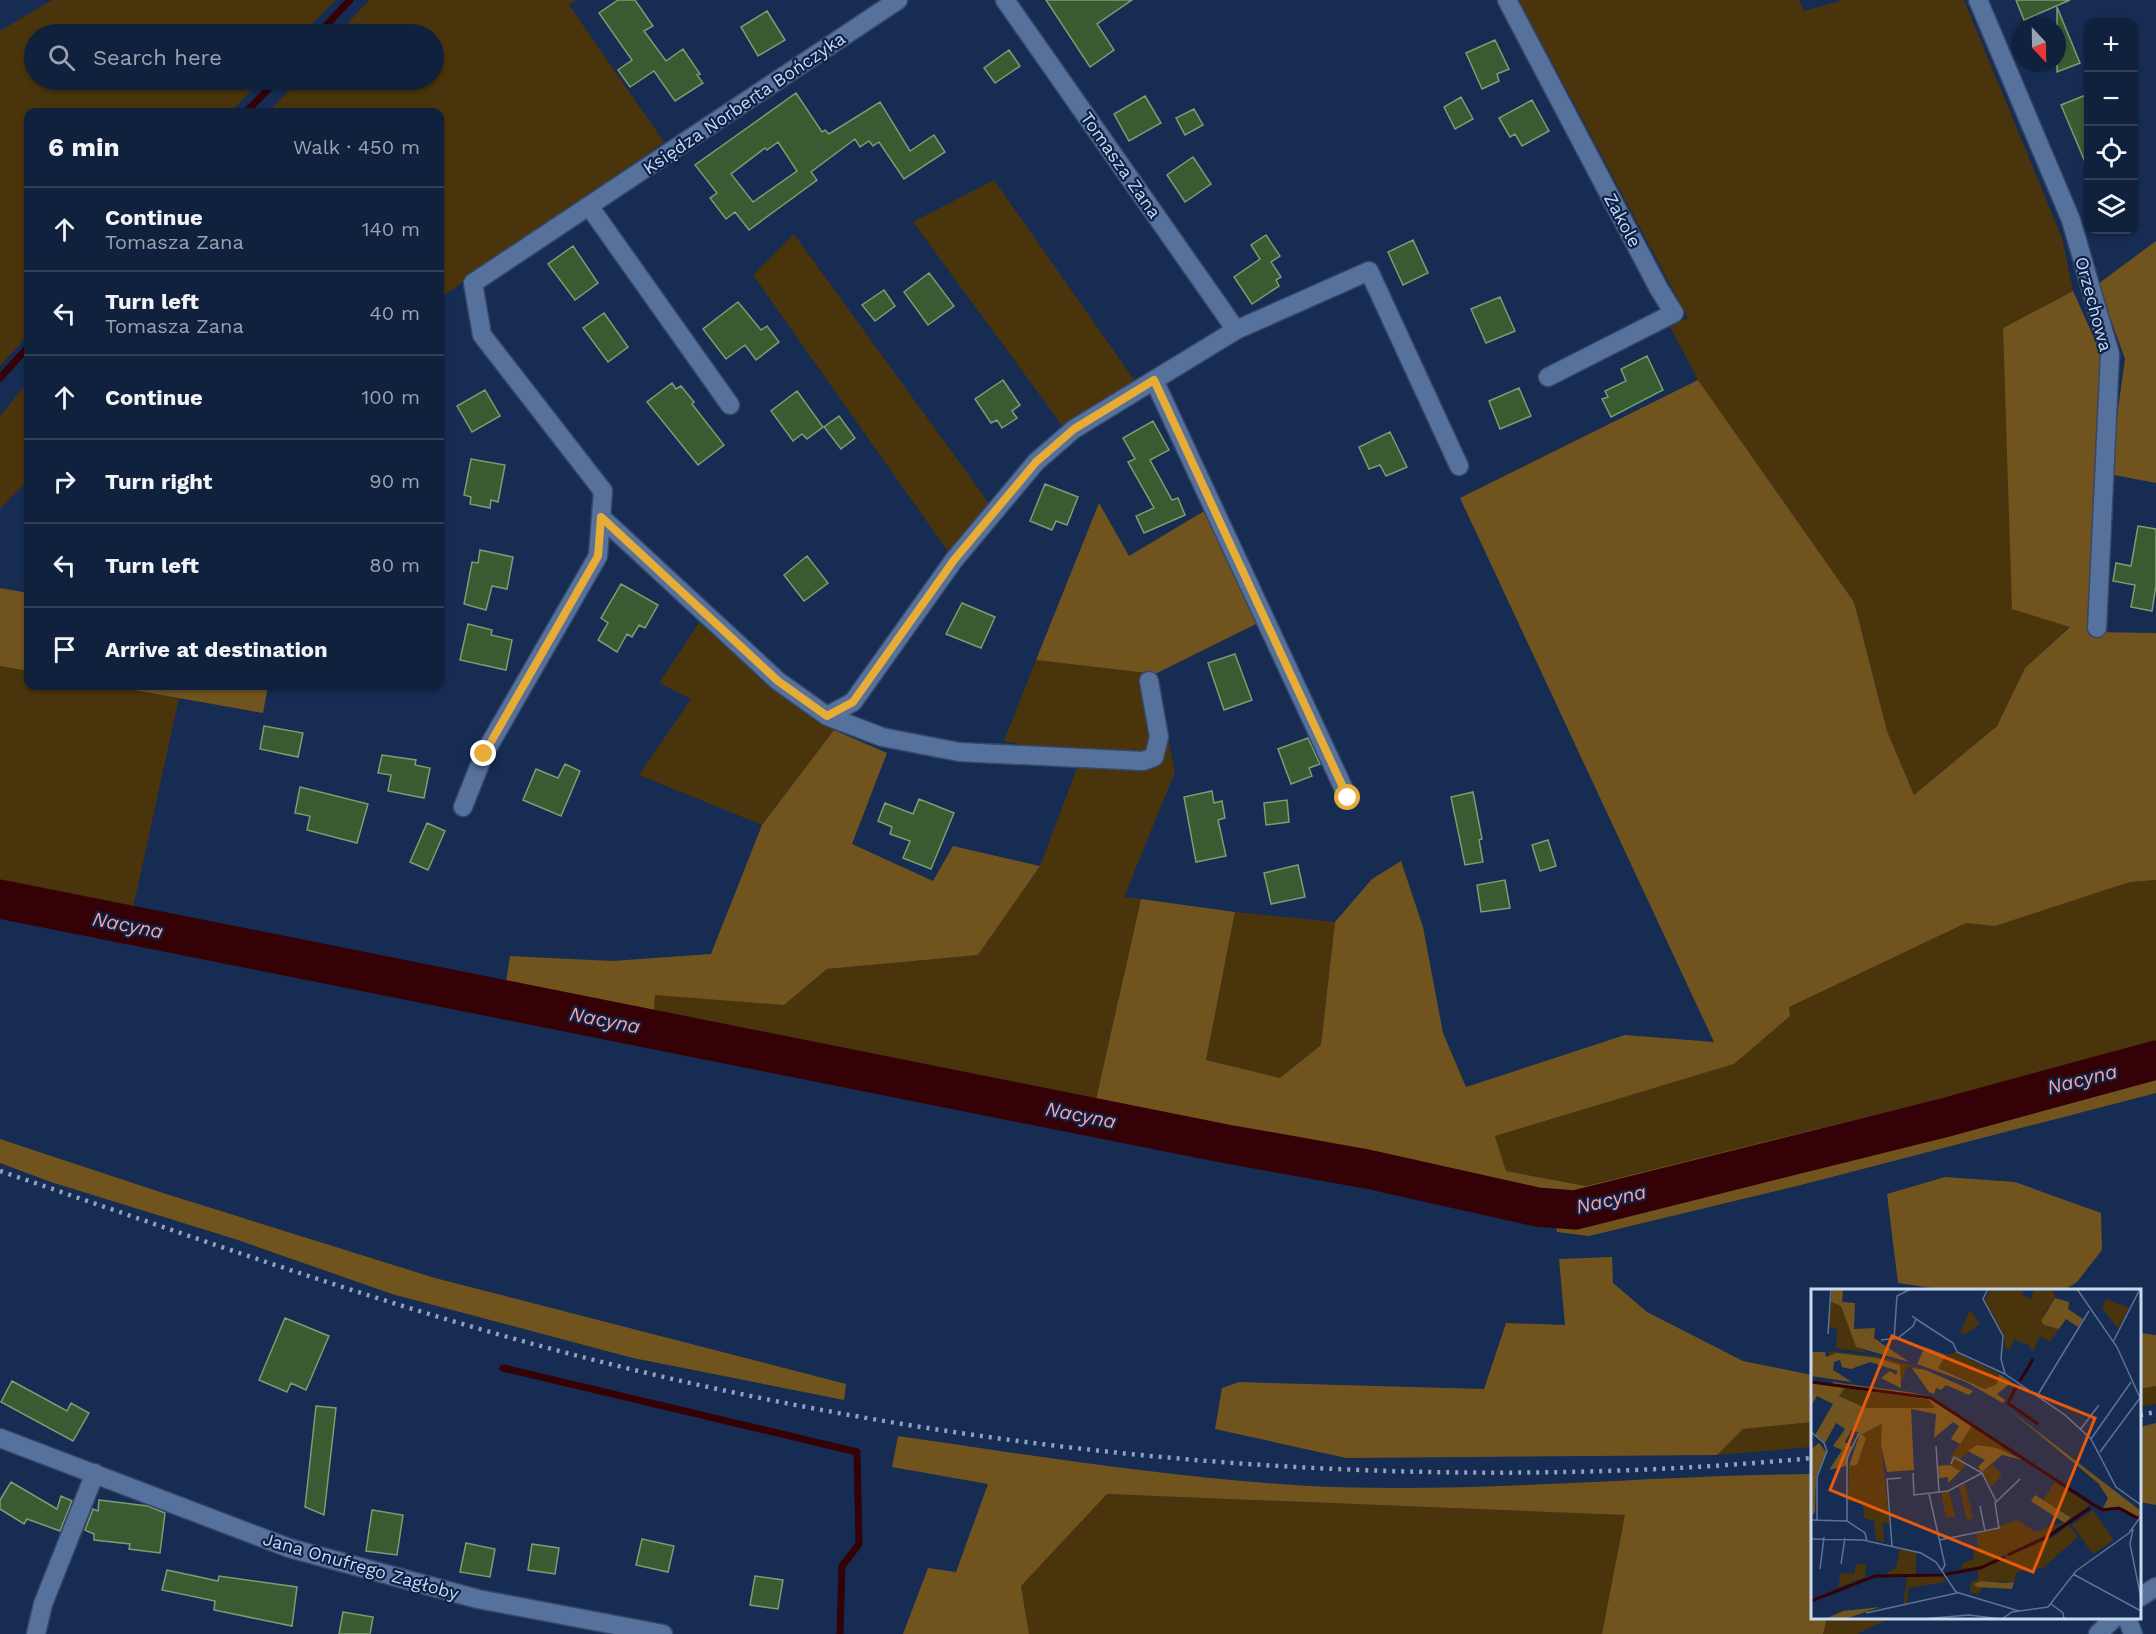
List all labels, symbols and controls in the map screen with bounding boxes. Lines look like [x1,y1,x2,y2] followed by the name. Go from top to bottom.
[2012,18,2066,72] north arrow
[2084,18,2138,234] map controls
[2084,18,2138,72] button: +
[24,24,444,90] search box
[639,27,849,179] street label: Księdza Norberta Bończyka
[45,41,78,74] icon: search
[93,45,222,70] text: Search here
[2084,72,2138,126] button: −
[1077,108,1165,222] street label: Tomasza Zana
[2084,126,2138,180] button: locate
[48,132,120,162] text: 6 min
[293,135,420,159] text: Walk · 450 m
[2084,180,2138,234] button: layers
[1600,189,1646,251] street label: Zakole
[105,205,203,230] text: Continue
[48,213,81,246] icon: ahead
[362,217,420,241] text: 140 m
[105,230,244,254] text: Tomasza Zana
[2071,254,2117,354] street label: Orzechowa
[105,289,199,314] text: Turn left
[48,297,81,330] icon: left
[369,301,420,325] text: 40 m
[105,314,244,338] text: Tomasza Zana
[48,381,81,414] icon: ahead
[105,385,203,410] text: Continue
[361,385,420,409] text: 100 m
[48,465,81,498] icon: right
[105,469,212,494] text: Turn right
[369,469,420,493] text: 90 m
[48,549,81,582] icon: left
[105,553,199,578] text: Turn left
[369,553,420,577] text: 80 m
[48,633,81,666] icon: arrive
[105,637,328,662] text: Arrive at destination
[470,740,496,766] route end
[1334,784,1360,810] route start
[91,906,165,944] water label: Nacyna
[568,1001,642,1039] water label: Nacyna
[2044,1059,2120,1099] water label: Nacyna
[1044,1096,1118,1134] water label: Nacyna
[1574,1179,1648,1219] water label: Nacyna
[1811,1289,2141,1619] inset map
[261,1528,462,1604] street label: Jana Onufrego Zagłoby

